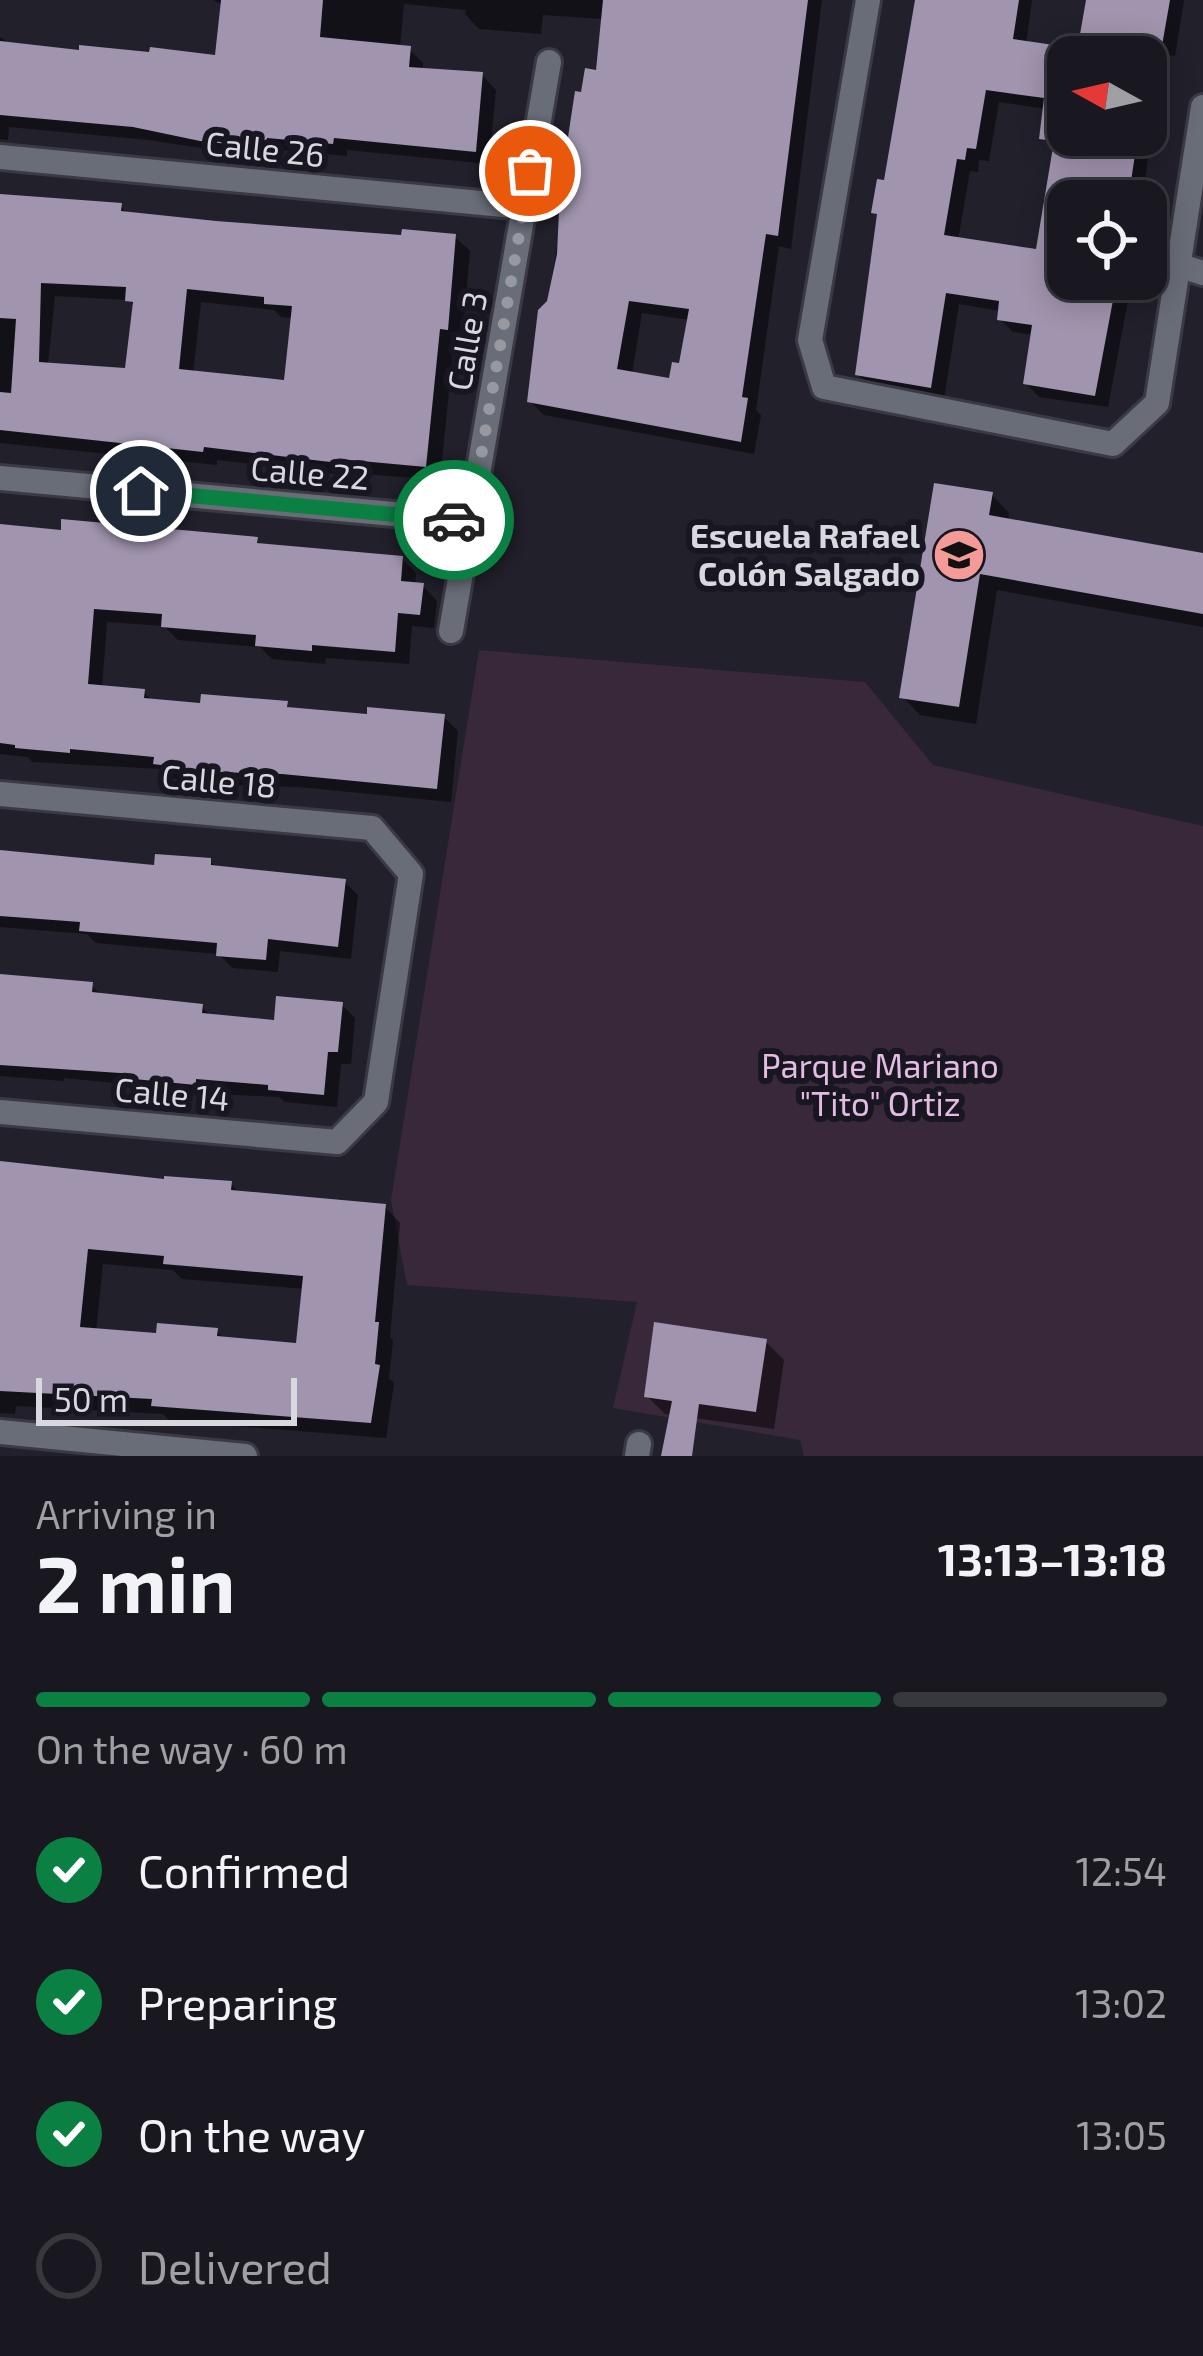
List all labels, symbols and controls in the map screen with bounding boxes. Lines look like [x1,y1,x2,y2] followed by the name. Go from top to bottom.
[1047,36,1167,156] north arrow
[1047,36,1167,300] map controls
[479,120,581,222] pin
[204,122,326,174] street label: Calle 26
[497,138,563,204] icon: bag
[1047,180,1167,300] button: locate
[438,288,494,394] street label: Calle 3
[90,440,192,542] pin
[249,447,371,497] street label: Calle 22
[108,458,174,524] icon: home
[394,460,514,580] courier
[421,487,487,553] icon: car
[690,515,920,593] place label: Escuela Rafael Colón Salgado
[931,527,987,583] school or university icon: Escuela Rafael Colón Salgado
[160,755,278,805] street label: Calle 18
[761,1045,999,1123] park label: Parque Mariano "Tito" Ortiz
[113,1068,231,1118] street label: Calle 14
[36,1372,297,1425] scale bar
[54,1379,128,1419] text: 50 m
[36,1490,217,1537] text: Arriving in
[938,1531,1167,1585] text: 13:13–13:18
[36,1535,235,1629] text: 2 min
[36,1725,348,1772] text: On the way · 60 m
[36,1837,102,1903] icon: check
[138,1843,350,1897] text: Confirmed
[1075,1847,1167,1894] text: 12:54
[36,1969,102,2035] icon: check
[138,1975,337,2029] text: Preparing
[1075,1979,1167,2026] text: 13:02
[36,2101,102,2167] icon: check
[138,2107,365,2161] text: On the way
[1076,2111,1167,2158] text: 13:05
[138,2239,332,2293] text: Delivered

